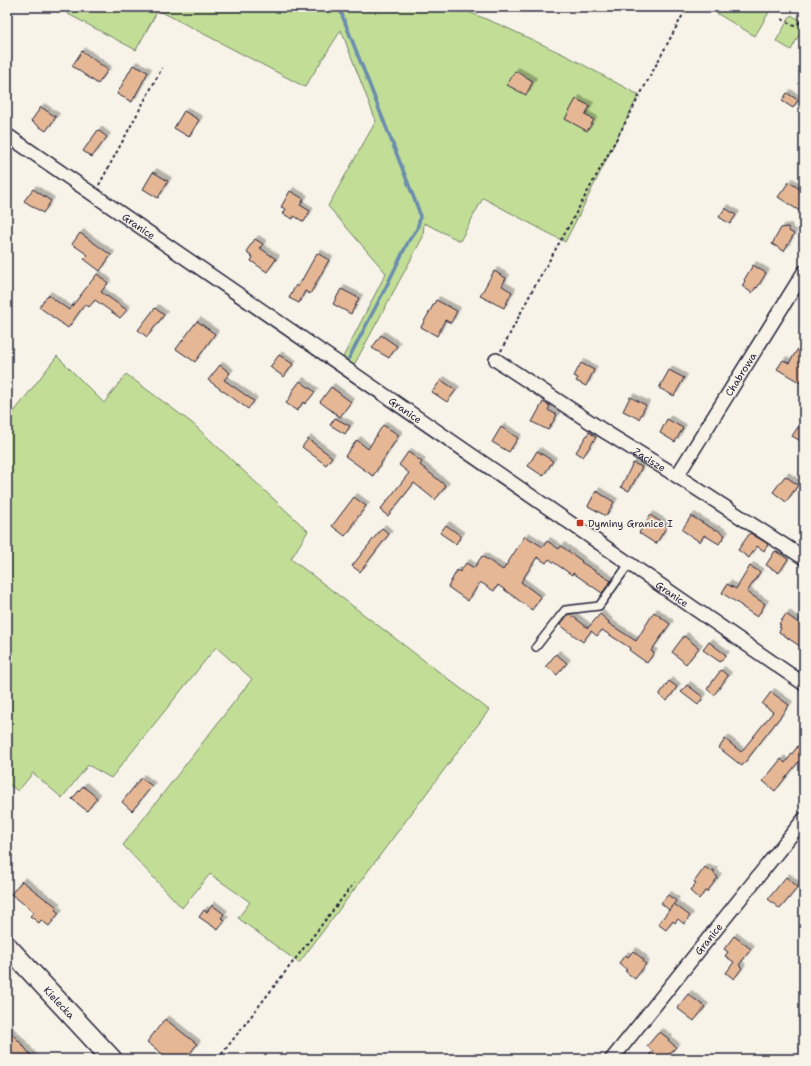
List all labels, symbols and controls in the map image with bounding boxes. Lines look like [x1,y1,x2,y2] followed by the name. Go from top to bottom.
[120,210,158,242] street label: Granice
[722,349,760,399] street label: Chabrowa
[386,394,424,426] street label: Granice
[631,445,668,475] street label: Zacisze
[588,517,673,530] place label: Dyminy Granice I
[575,518,585,528] marker: Dyminy Granice I
[653,578,691,610] street label: Granice
[692,920,725,958] street label: Granice
[41,984,78,1022] street label: Kielecka

